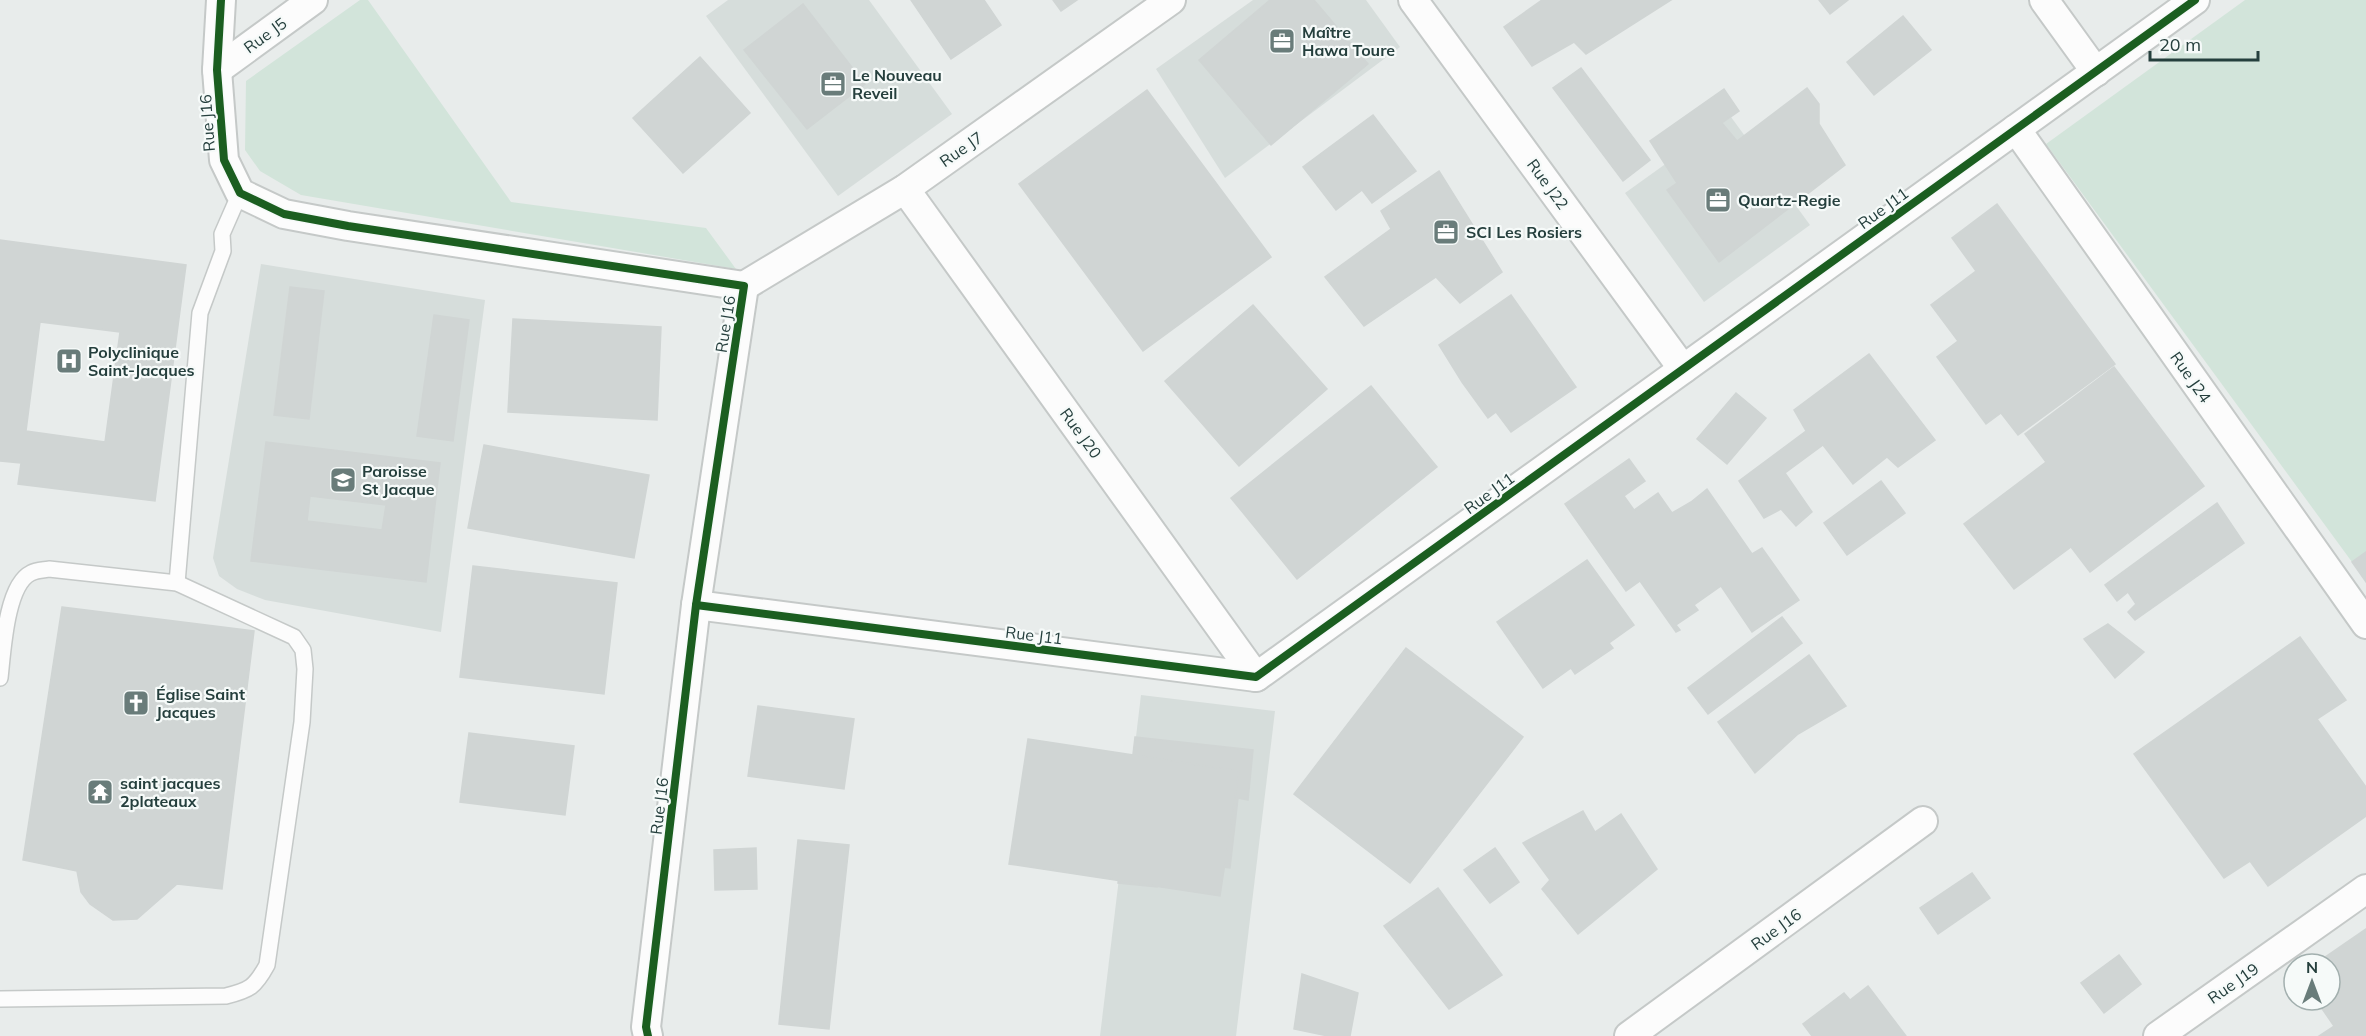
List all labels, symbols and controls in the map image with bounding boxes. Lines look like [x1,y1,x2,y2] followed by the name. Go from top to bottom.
[240,13,290,57] street label: Rue J5
[1302,22,1395,60] place label: Maître Hawa Toure
[2150,24,2258,62] scale bar
[1267,26,1297,56] office icon: Maître Hawa Toure
[2159,33,2201,56] text: 20 m
[852,65,942,103] place label: Le Nouveau Reveil
[818,69,848,99] office icon: Le Nouveau Reveil
[195,94,219,152] street label: Rue J16
[936,127,986,171] street label: Rue J7
[1523,155,1573,213] street label: Rue J22
[1854,183,1912,233] street label: Rue J11
[1703,185,1733,215] office icon: Quartz-Regie
[1738,190,1841,210] place label: Quartz-Regie
[1431,217,1461,247] office icon: SCI Les Rosiers
[1466,222,1582,242] place label: SCI Les Rosiers
[711,294,739,354] street label: Rue J16
[88,342,194,380] place label: Polyclinique Saint-Jacques
[54,346,84,376] hospital icon: Polyclinique Saint-Jacques
[2166,348,2216,407] street label: Rue J24
[1056,404,1106,462] street label: Rue J20
[362,461,435,499] place label: Paroisse St Jacque
[328,465,358,495] school or university icon: Paroisse St Jacque
[1460,468,1518,518] street label: Rue J11
[1004,622,1064,648] street label: Rue J11
[156,684,245,722] place label: Église Saint Jacques
[121,688,151,718] church icon: Église Saint Jacques
[120,773,220,811] place label: saint jacques 2plateaux
[646,776,672,836] street label: Rue J16
[85,777,115,807] temple icon: saint jacques 2plateaux
[1747,904,1805,954] street label: Rue J16
[2282,952,2342,1012] north arrow
[2306,957,2318,977] text: N
[2204,958,2262,1008] street label: Rue J19

